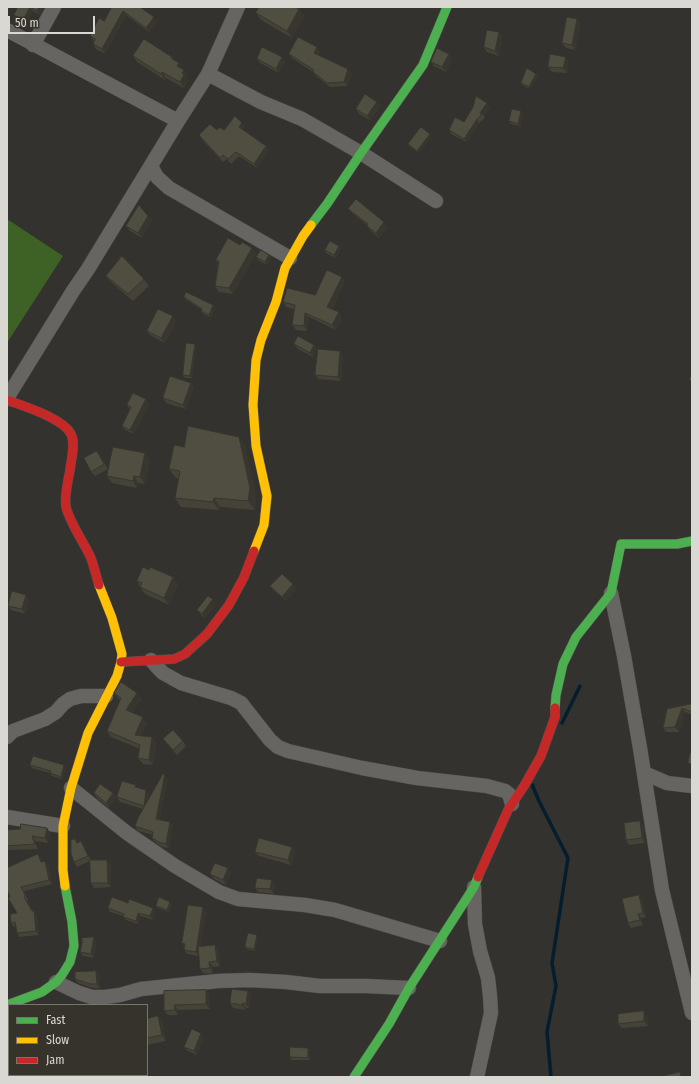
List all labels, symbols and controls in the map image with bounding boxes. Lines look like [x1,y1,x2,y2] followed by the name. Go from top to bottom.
[10,8,97,34] scale bar
[15,16,39,30] text: 50 m
[8,1004,148,1076] legend
[46,1013,65,1027] text: Fast
[46,1033,69,1047] text: Slow
[46,1053,64,1067] text: Jam

